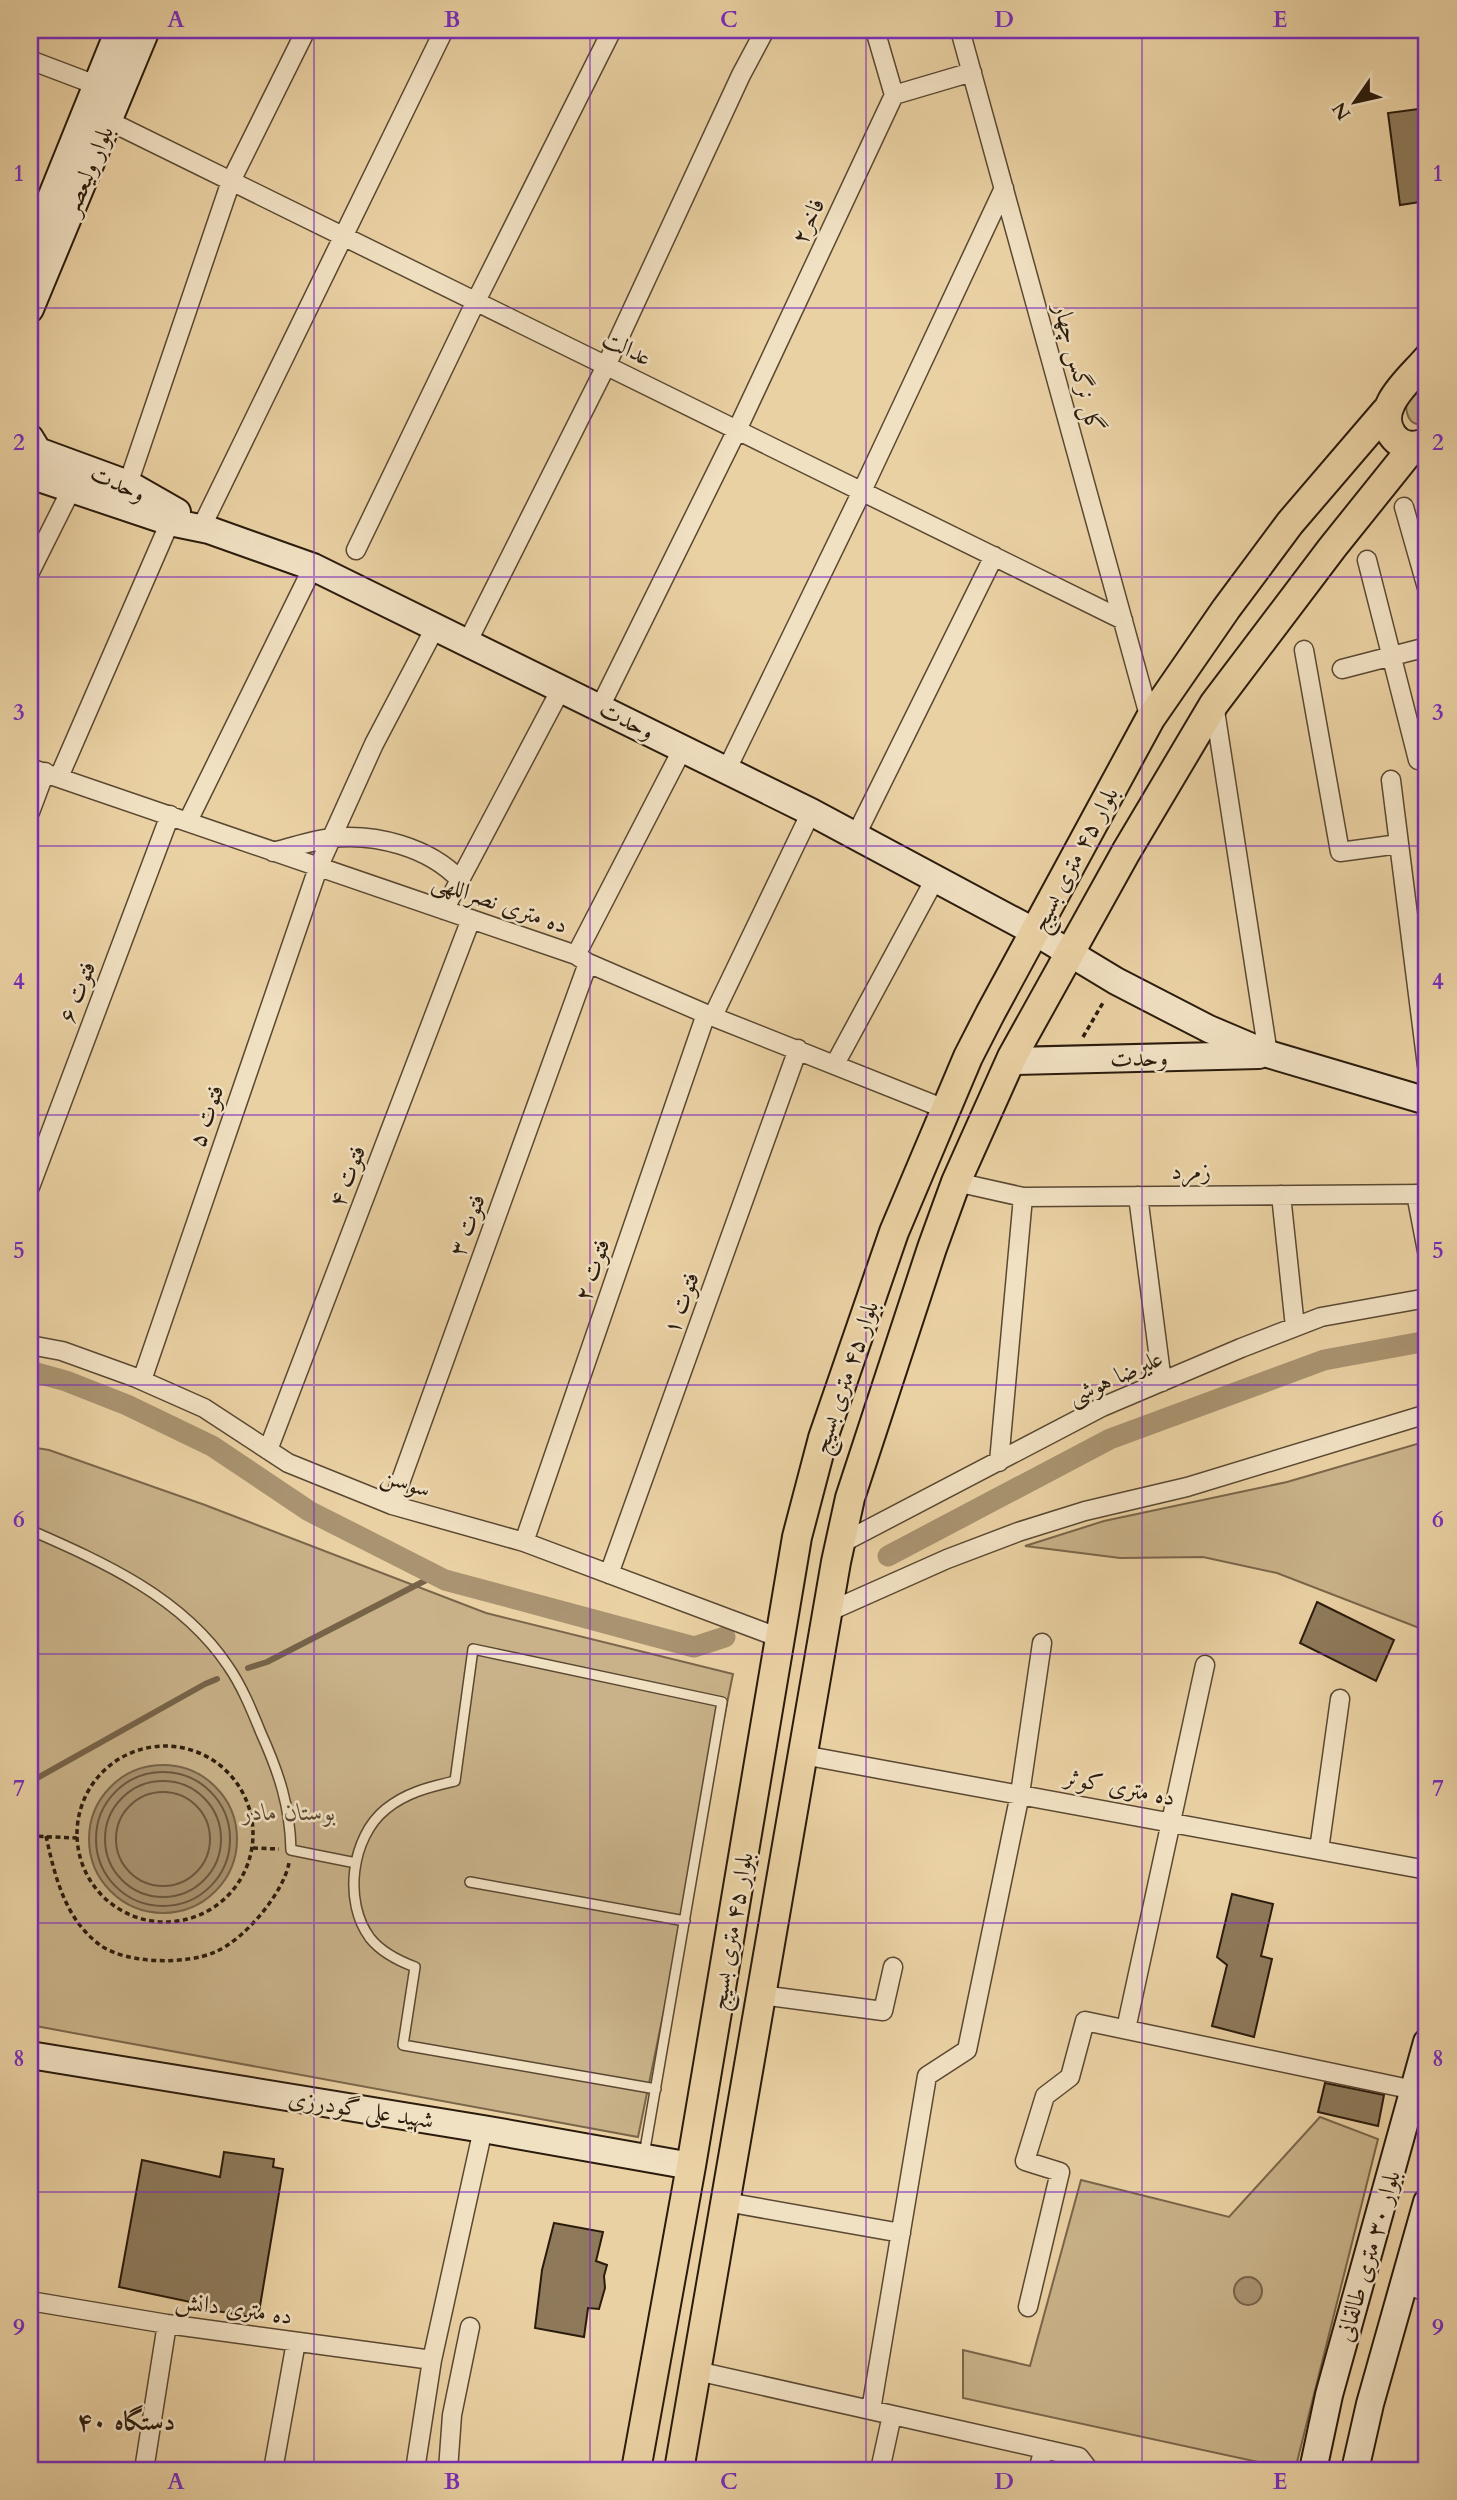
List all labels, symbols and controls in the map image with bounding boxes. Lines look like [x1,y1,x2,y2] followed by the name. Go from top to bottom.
[167,4,185,35] text: A
[444,4,460,35] text: B
[720,4,738,35] text: C
[994,4,1014,35] text: D
[1273,4,1287,35] text: E
[1320,66,1390,136] north arrow
[1326,96,1357,125] text: N
[54,121,122,222] street label: بلوار ولیعصر
[13,158,25,189] text: 1
[1432,158,1444,189] text: 1
[783,193,833,250] street label: فاخر۲
[1045,298,1112,437] street label: گل نرگس چهار
[597,322,657,375] street label: عدالت
[13,427,25,458] text: 2
[1432,427,1444,458] text: 2
[85,457,151,510] street label: وحدت
[594,693,660,748] street label: وحدت
[13,697,25,728] text: 3
[1432,697,1444,728] text: 3
[1022,781,1130,939] street label: بلوار ۴۵ متری بسیج
[428,865,572,942] street label: ده متری نصراللهی
[51,956,104,1028] street label: فتوت ۶
[13,966,25,997] text: 4
[1432,966,1444,997] text: 4
[1110,1041,1168,1076] street label: وحدت
[180,1081,232,1152] street label: فتوت ۵
[321,1140,374,1212] street label: فتوت ۴
[1171,1155,1211,1188] street label: زمرد
[441,1189,494,1261] street label: فتوت ۳
[13,1235,25,1266] text: 5
[566,1235,618,1306] street label: فتوت ۲
[1432,1235,1444,1266] text: 5
[655,1267,708,1339] street label: فتوت ۱
[804,1296,891,1459] street label: بلوار ۴۵ متری بسیج
[1062,1342,1168,1413] street label: علیرضا هوشی
[377,1459,435,1506] street label: سوسن
[13,1504,25,1535] text: 6
[1432,1504,1444,1535] text: 6
[1059,1760,1178,1814] street label: ده متری کوثر
[13,1773,25,1804] text: 7
[1432,1773,1444,1804] text: 7
[240,1796,336,1829] park label: بوستان مادر
[701,1850,766,2013] street label: بلوار ۴۵ متری بسیج
[13,2043,25,2074] text: 8
[1432,2043,1444,2074] text: 8
[286,2082,436,2137] street label: شهید علی گودرزی
[1328,2167,1409,2346] street label: بلوار ۳۰ متری طالقانی
[173,2284,295,2333] street label: ده متری دانش
[13,2312,25,2343] text: 9
[1432,2312,1444,2343] text: 9
[77,2404,175,2439] district label: ۴۰ دستگاه
[167,2466,185,2497] text: A
[444,2466,460,2497] text: B
[720,2466,738,2497] text: C
[994,2466,1014,2497] text: D
[1273,2466,1287,2497] text: E

